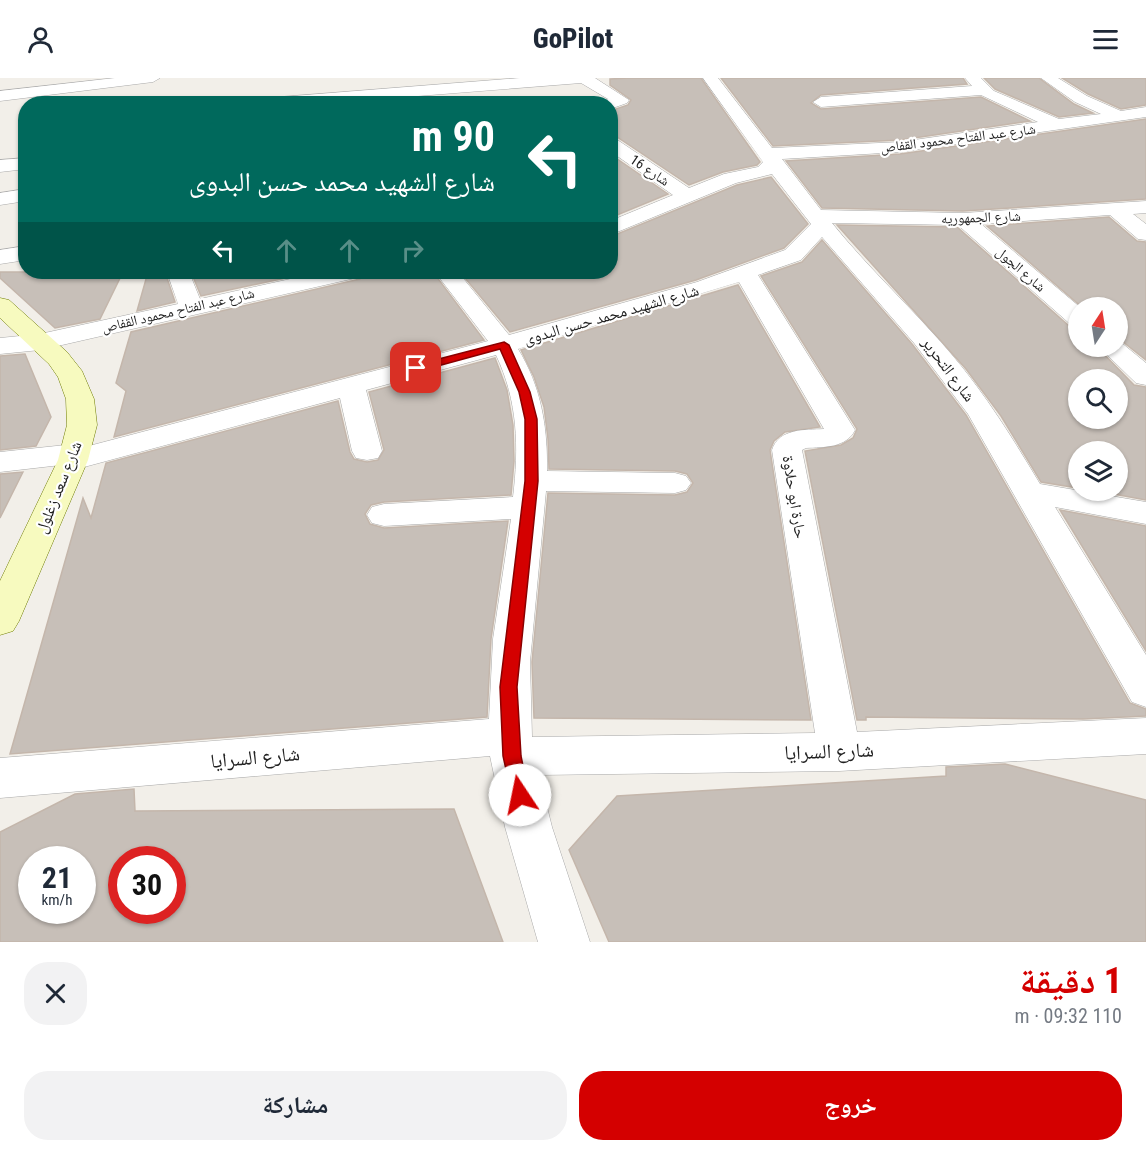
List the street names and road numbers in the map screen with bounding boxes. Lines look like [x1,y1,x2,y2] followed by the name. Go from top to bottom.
[879,121,1037,157] street label: شارع عبد الفتاح محمود القفاص
[626,151,673,190] street label: شارع 16
[941,208,1021,228] street label: شارع الجمهوريه
[992,243,1049,296] street label: شارع الجول
[521,280,701,350] street label: شارع الشهيد محمد حسن البدوى
[100,285,256,337] street label: شارع عبد الفتاح محمود القفاص
[917,332,979,406] street label: شارع التحرير
[31,438,86,536] street label: شارع سعد زغلول
[779,454,810,540] street label: حارة ابو حلاوة
[784,737,874,766] street label: شارع السرايا
[209,741,301,774] street label: شارع السرايا

